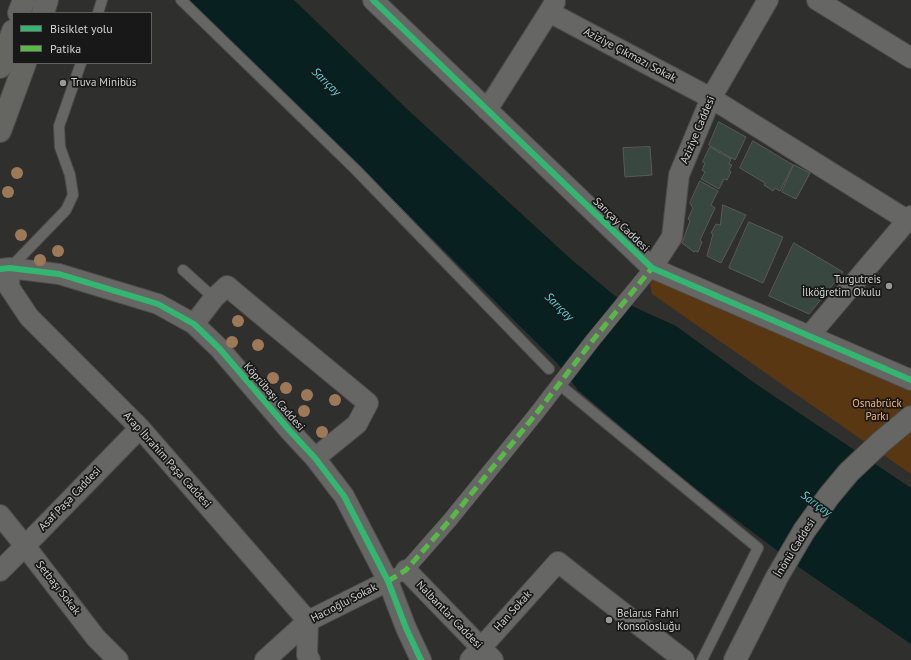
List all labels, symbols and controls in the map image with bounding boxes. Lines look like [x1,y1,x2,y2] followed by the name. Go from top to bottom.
[12,12,152,64] legend
[50,21,113,36] text: Bisiklet yolu
[581,25,679,85] street label: Aziziye Çıkmazı Sokak
[50,41,81,56] text: Patika
[309,65,343,99] water label: Sarıçay
[71,76,136,90] place label: Truva Minibüs
[58,78,68,88] marker: Truva Minibüs
[678,94,718,166] street label: Aziziye Caddesi
[590,195,652,255] street label: Sarıçay Caddesi
[802,273,881,299] place label: Turgutreis İlköğretim Okulu
[884,281,894,291] marker: Turgutreis İlköğretim Okulu
[542,290,576,324] water label: Sarıçay
[241,360,307,434] street label: Köprübaşı Caddesi
[852,397,902,423] park label: Osnabrück Parkı
[120,409,214,511] street label: Arap İbrahim Paşa Caddesi
[36,464,104,534] street label: Asaf Paşa Caddesi
[798,488,834,520] water label: Sarıçay
[772,516,818,580] street label: İnönü Caddesi
[33,558,83,618] street label: Setbaşı Sokak
[413,578,485,652] street label: Nalbantlar Caddesi
[309,581,379,625] street label: Hacıoğlu Sokak
[492,588,534,634] street label: Han Sokak
[617,607,680,633] place label: Belarus Fahri Konsolosluğu
[604,615,614,625] marker: Belarus Fahri Konsolosluğu

